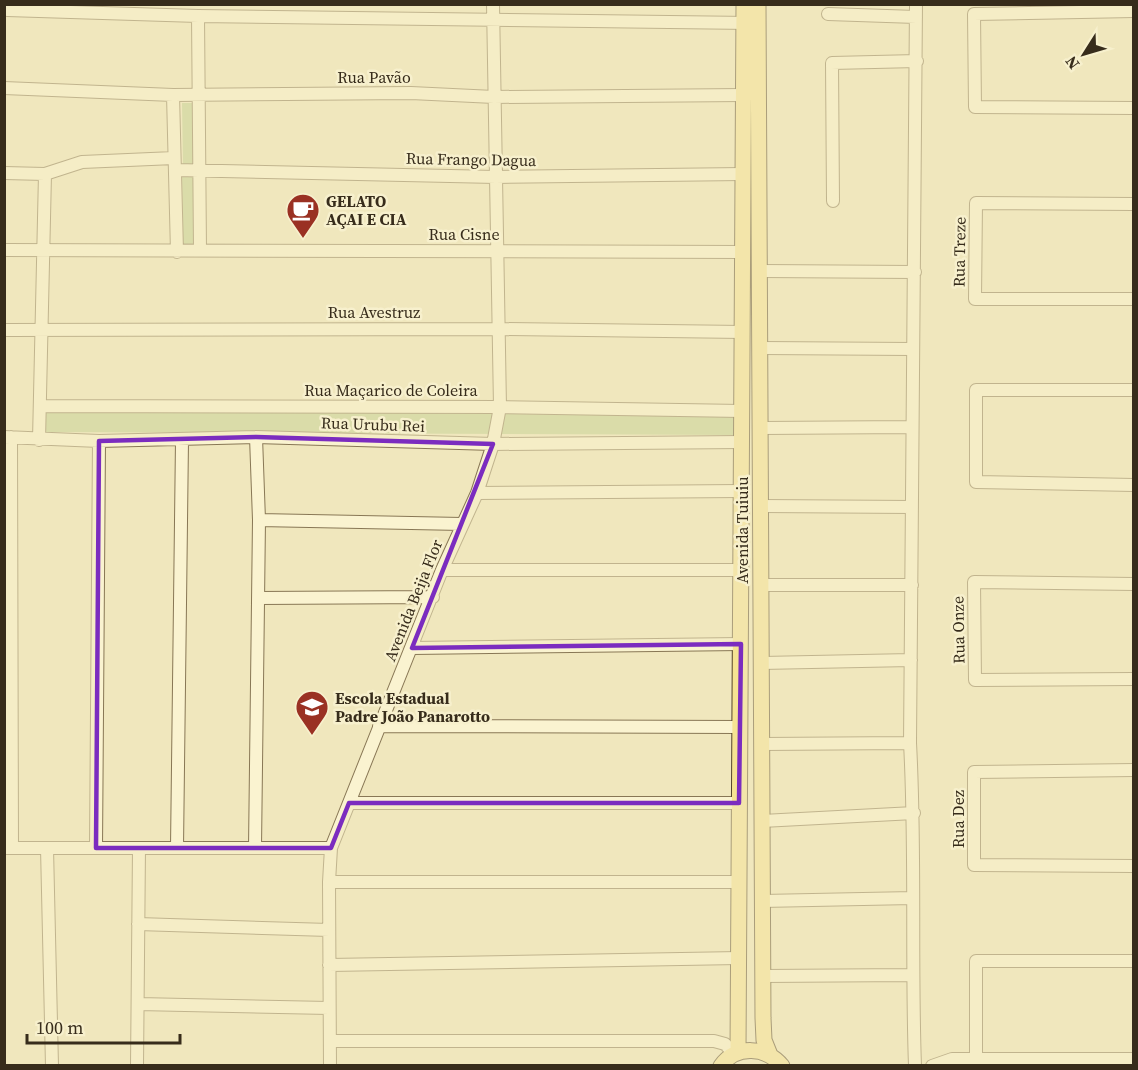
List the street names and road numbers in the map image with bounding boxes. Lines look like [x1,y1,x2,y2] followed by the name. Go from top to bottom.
[337,66,411,88] street label: Rua Pavão
[406,147,537,171] street label: Rua Frango Dagua
[947,217,971,287] street label: Rua Treze
[428,223,500,245] street label: Rua Cisne
[328,301,420,323] street label: Rua Avestruz
[304,379,479,401] street label: Rua Maçarico de Coleira
[321,411,426,437] street label: Rua Urubu Rei
[731,476,753,584] street label: Avenida Tuiuiu
[379,536,448,664] street label: Avenida Beija Flor
[946,596,970,664] street label: Rua Onze
[947,790,969,848] street label: Rua Dez

